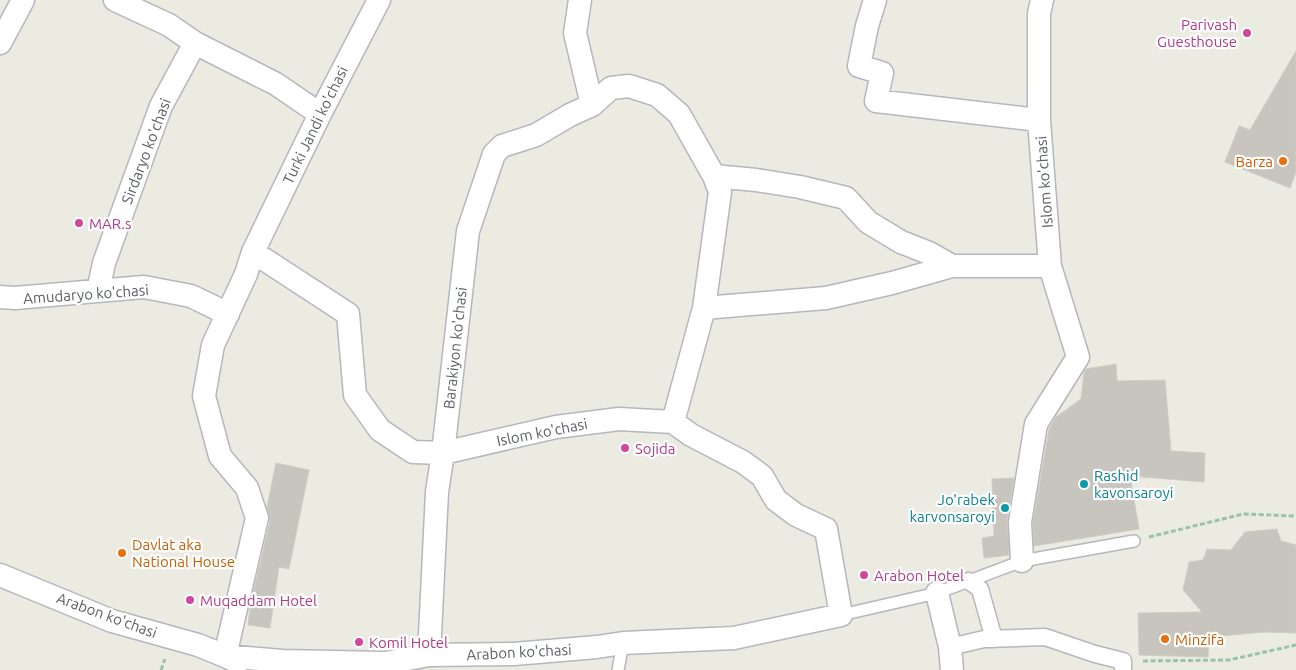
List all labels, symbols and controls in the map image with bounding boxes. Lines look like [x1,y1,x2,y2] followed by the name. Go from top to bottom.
[1157,16,1237,50] place label: Parivash Guesthouse
[1241,27,1253,39] marker: Parivash Guesthouse
[279,63,351,187] street label: Turki Jandi ko'chasi
[118,96,174,206] street label: Sirdaryo ko'chasi
[1032,135,1056,229] street label: Islom ko'chasi
[1235,153,1273,170] place label: Barza
[1277,155,1289,167] marker: Barza
[89,215,132,232] place label: MAR.s
[73,217,85,229] marker: MAR.s
[23,281,149,307] street label: Amudaryo ko'chasi
[440,286,470,410] street label: Barakiyon ko'chasi
[495,415,589,449] street label: Islom ko'chasi
[635,440,675,457] place label: Sojida
[619,442,631,454] marker: Sojida
[1094,467,1173,501] place label: Rashid kavonsaroyi
[1078,478,1090,490] marker: Rashid kavonsaroyi
[910,491,995,525] place label: Jo'rabek karvonsaroyi
[999,502,1011,514] marker: Jo'rabek karvonsaroyi
[132,536,235,570] place label: Davlat aka National House
[116,547,128,559] marker: Davlat aka National House
[874,567,964,584] place label: Arabon Hotel
[858,569,870,581] marker: Arabon Hotel
[55,589,159,641] street label: Arabon ko'chasi
[200,592,317,609] place label: Muqaddam Hotel
[184,594,196,606] marker: Muqaddam Hotel
[1175,631,1224,648] place label: Minzifa
[1159,633,1171,645] marker: Minzifa
[369,634,448,651] place label: Komil Hotel
[353,636,365,648] marker: Komil Hotel
[466,641,572,663] street label: Arabon ko'chasi

